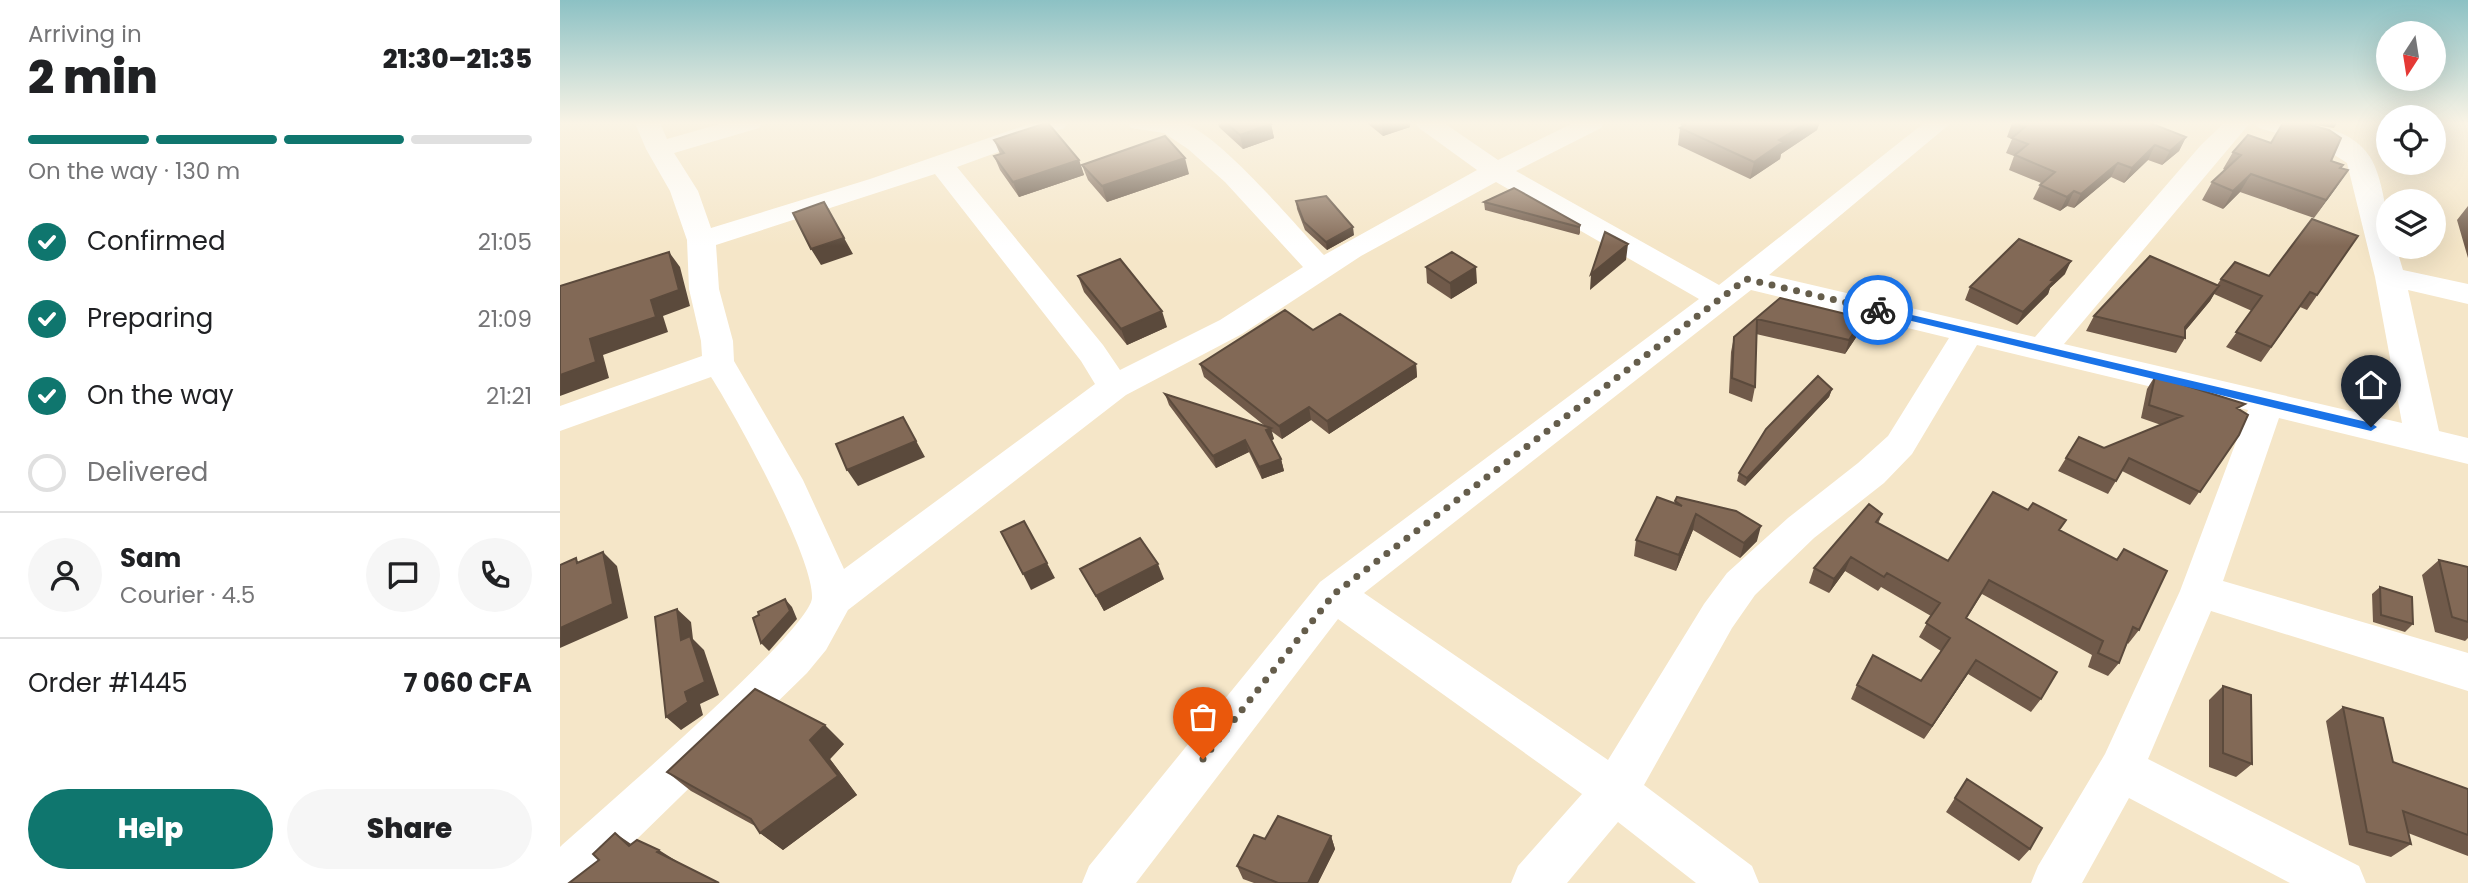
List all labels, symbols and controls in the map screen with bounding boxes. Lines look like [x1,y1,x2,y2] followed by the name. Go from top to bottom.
[28,18,142,50] text: Arriving in
[2376,21,2446,91] north arrow
[2376,21,2446,259] map controls
[383,41,532,77] text: 21:30–21:35
[28,45,158,109] text: 2 min
[2376,105,2446,175] button: locate
[28,155,240,187] text: On the way · 130 m
[2376,189,2446,259] button: layers
[28,223,66,261] icon: check
[87,223,225,259] text: Confirmed
[478,226,532,258] text: 21:05
[1843,275,1913,345] courier
[1859,291,1897,329] icon: bike
[28,300,66,338] icon: check
[87,300,213,336] text: Preparing
[478,303,532,335] text: 21:09
[2341,355,2401,427] pin
[2352,366,2390,404] icon: home
[28,377,66,415] icon: check
[87,377,234,413] text: On the way
[486,380,532,412] text: 21:21
[87,454,208,490] text: Delivered
[28,538,102,612] button: person
[366,538,440,612] button: chat
[458,538,532,612] button: phone
[120,540,181,576] text: Sam
[120,579,255,611] text: Courier · 4.5
[28,665,188,701] text: Order #1445
[403,665,532,701] text: 7 060 CFA
[1173,687,1233,759] pin
[1184,698,1222,736] icon: bag
[28,789,273,869] button: Help
[287,789,532,869] button: Share

